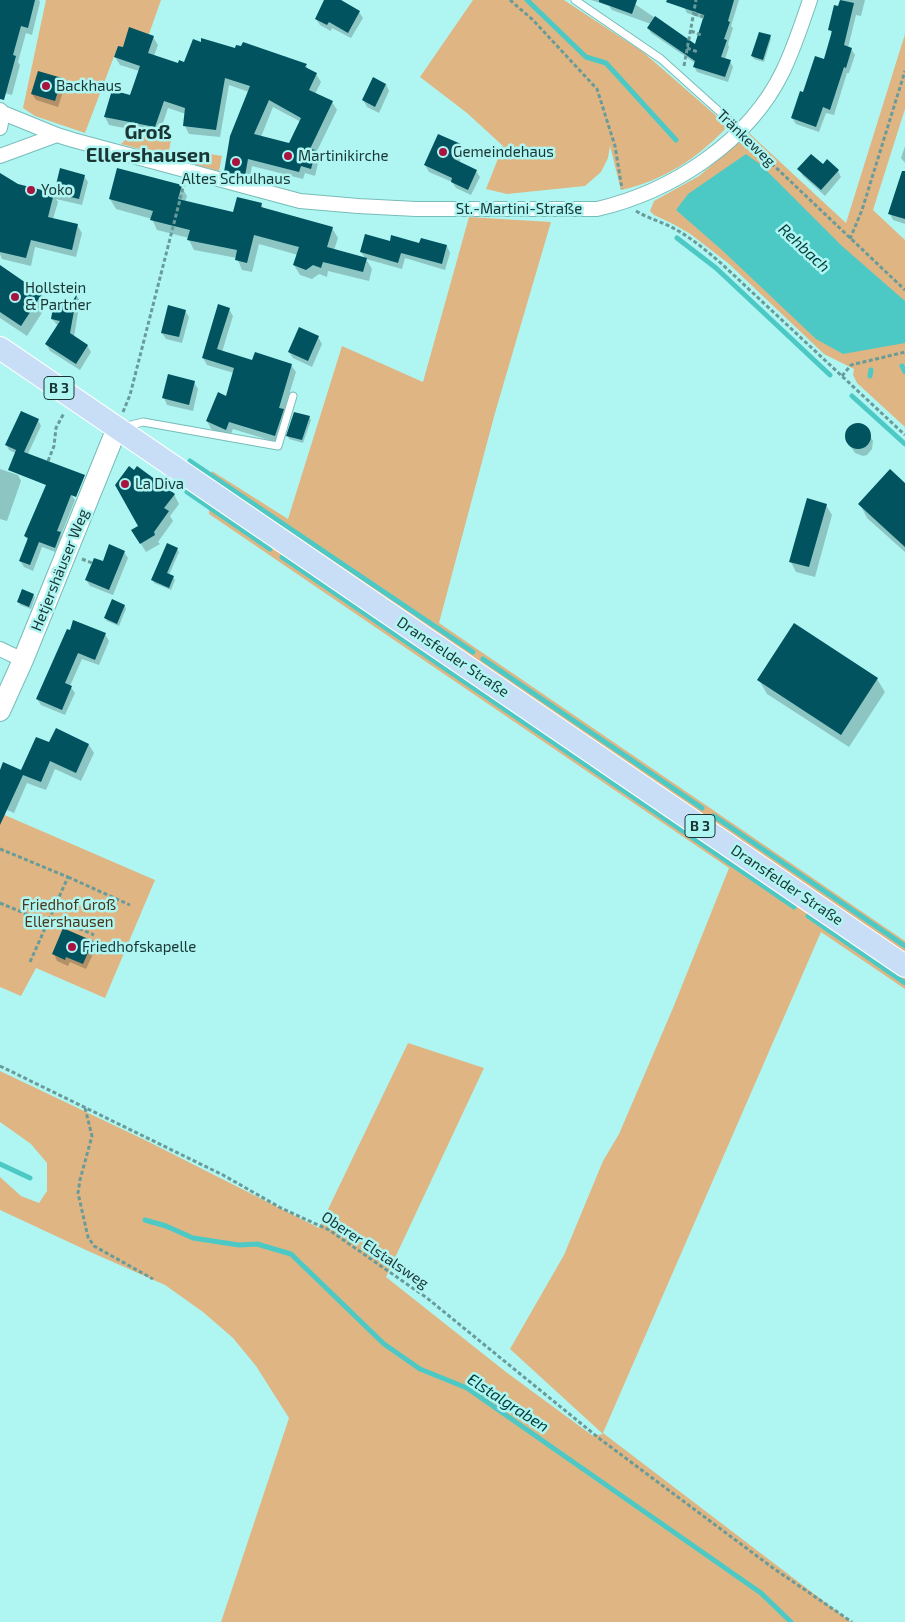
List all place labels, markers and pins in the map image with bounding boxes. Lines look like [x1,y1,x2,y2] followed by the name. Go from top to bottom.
[56,77,122,95] place label: Backhaus
[40,80,52,92] marker: Backhaus
[453,143,554,161] place label: Gemeindehaus
[437,146,449,158] marker: Gemeindehaus
[298,147,389,165] place label: Martinikirche
[282,150,294,162] marker: Martinikirche
[230,156,242,168] marker: Altes Schulhaus
[181,170,291,188] place label: Altes Schulhaus
[41,181,73,199] place label: Yoko
[25,184,37,196] marker: Yoko
[25,279,91,314] place label: Hollstein & Partner
[9,291,21,303] marker: Hollstein & Partner
[135,475,184,493] place label: La Diva
[119,478,131,490] marker: La Diva
[82,938,196,956] place label: Friedhofskapelle
[66,941,78,953] marker: Friedhofskapelle

